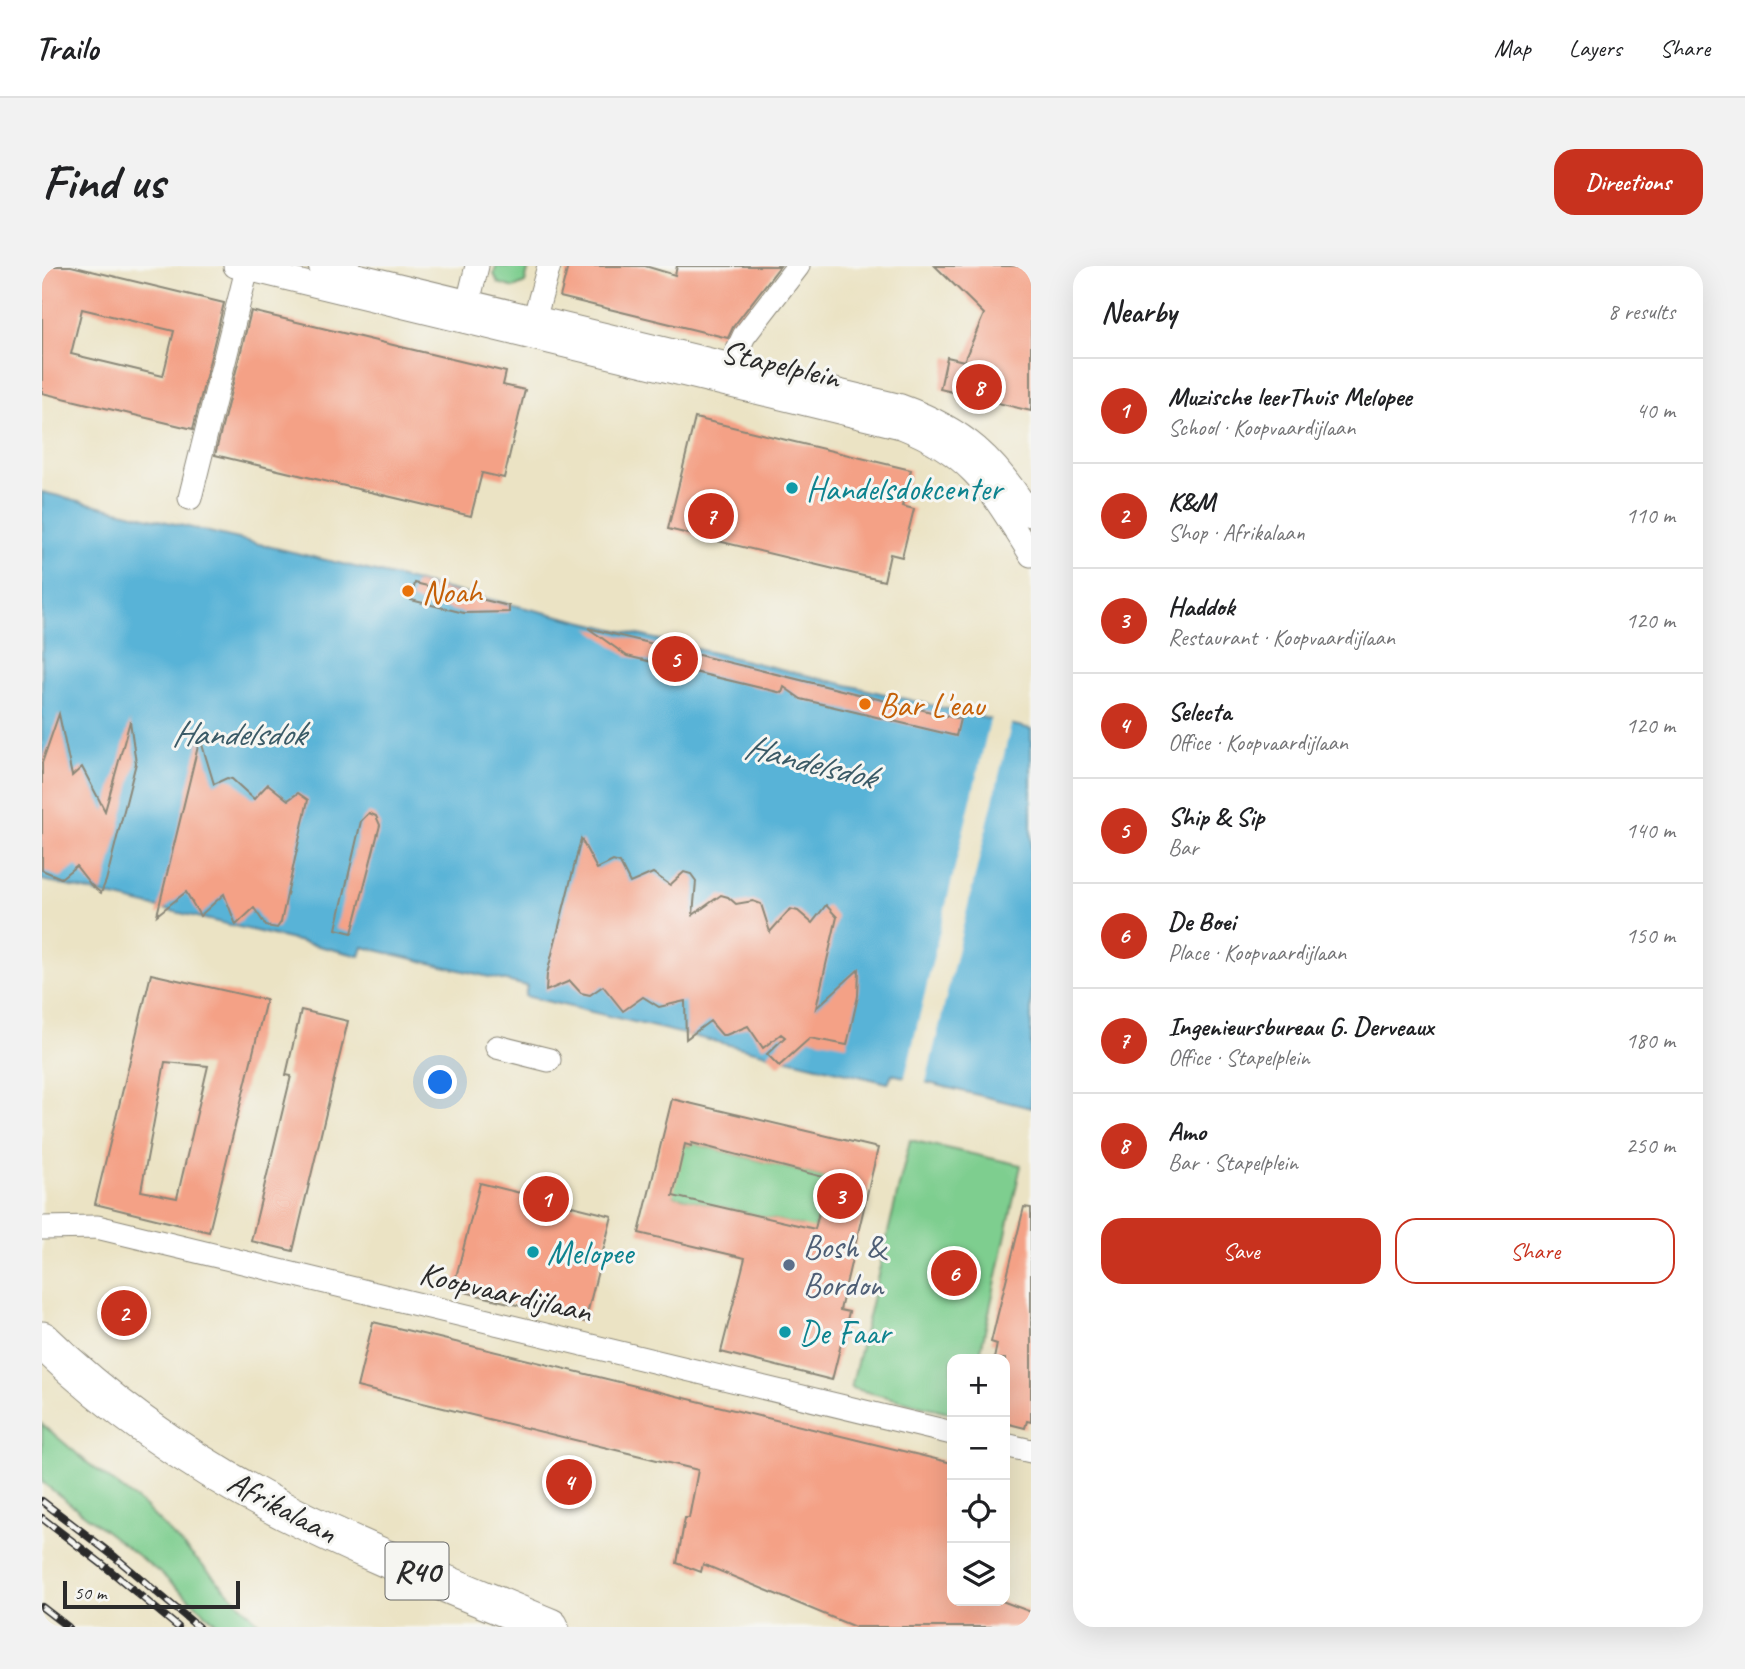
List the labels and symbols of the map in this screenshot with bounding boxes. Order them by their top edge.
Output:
street label: Stapelplein [717,330,846,398]
pin: 8 [956,361,1002,413]
place label: Handelsdokcenter [806,468,1005,510]
marker: Handelsdokcenter [784,480,800,496]
pin: 7 [688,490,734,542]
place label: Noah [422,571,484,613]
marker: Noah [400,583,416,599]
pin: 5 [652,633,698,685]
place label: Bar L'eau [879,684,986,726]
marker: Bar L'eau [857,696,873,712]
water label: Handelsdok [172,711,311,756]
water label: Handelsdok [740,724,886,801]
your location [423,1065,457,1099]
pin: 3 [817,1170,863,1222]
pin: 1 [523,1173,569,1225]
place label: Bosh & Bordon [803,1226,888,1306]
place label: Melopee [547,1232,635,1274]
marker: Melopee [525,1244,541,1260]
pin: 6 [931,1247,977,1299]
street label: Koopvaardijlaan [416,1252,597,1332]
marker: Bosh & Bordon [781,1257,797,1273]
pin: 2 [101,1287,147,1339]
place label: De Faar [799,1312,893,1354]
marker: De Faar [777,1324,793,1340]
pin: 4 [546,1456,592,1508]
street label: Afrikalaan [221,1461,345,1553]
road number: R40 [386,1542,448,1600]
scale bar [63,1578,240,1610]

